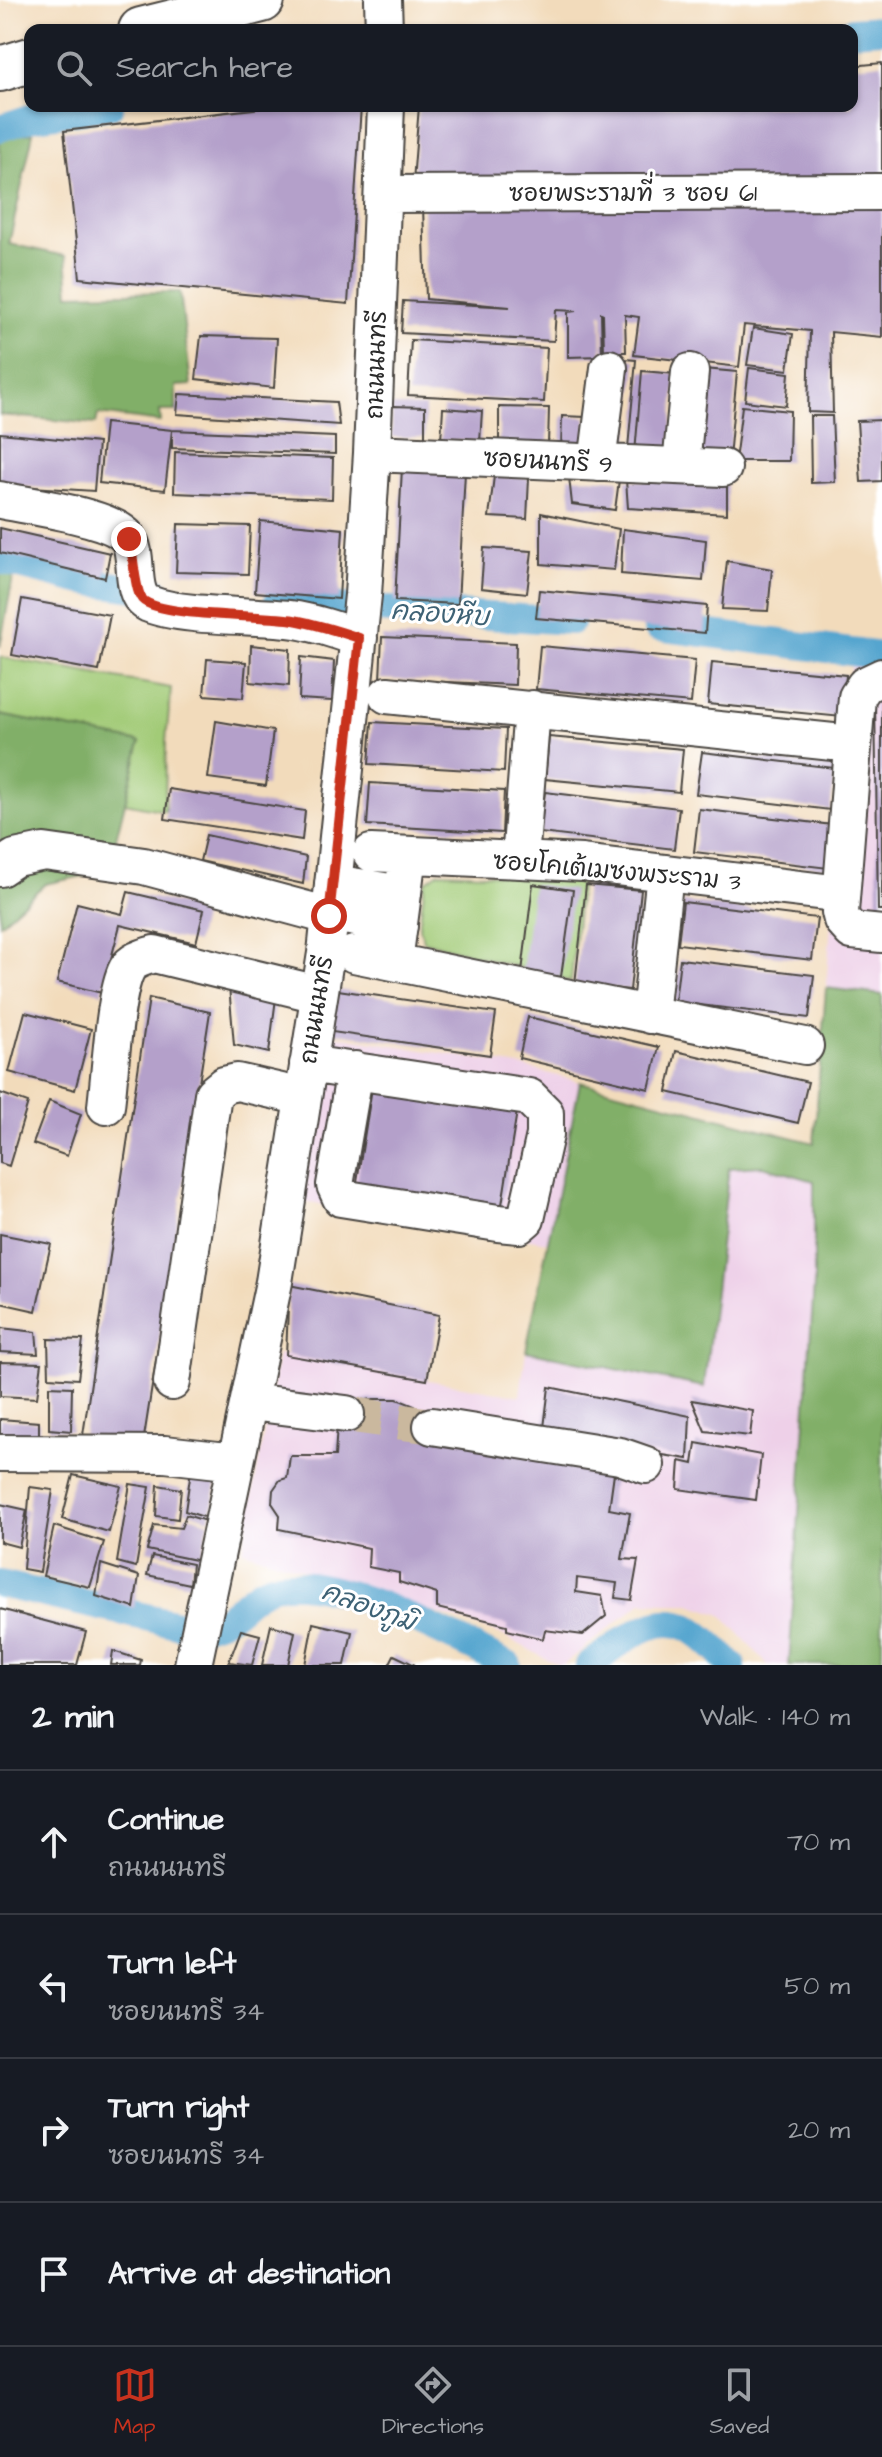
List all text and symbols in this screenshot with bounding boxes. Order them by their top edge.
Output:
search box [24,24,858,112]
icon: search [52,46,96,90]
text: Search here [116,47,293,89]
street label: ซอยพระรามที่ 3 ซอย 61 [509,171,757,211]
street label: ถนนนนทรี [358,310,396,420]
street label: ซอยนนทรี 9 [483,442,613,482]
route end [111,521,147,557]
water label: คลองหีบ [390,593,493,636]
street label: ซอยโคเต้เมซงพระราม 3 [491,844,742,900]
route start [311,898,347,934]
street label: ถนนนนทรี [292,954,342,1066]
water label: คลองภูมิ [316,1573,424,1643]
text: 2 min [32,1693,114,1741]
text: Walk · 140 m [700,1699,850,1735]
text: Continue [108,1799,224,1841]
icon: ahead [32,1820,76,1864]
text: 70 m [787,1824,850,1860]
text: ถนนนนทรี [108,1850,226,1886]
text: Turn left [108,1943,236,1985]
icon: left [32,1964,76,2008]
text: 50 m [785,1968,850,2004]
text: ซอยนนทรี 34 [108,1994,264,2030]
text: Turn right [108,2087,249,2129]
icon: right [32,2108,76,2152]
text: 20 m [788,2112,850,2148]
text: ซอยนนทรี 34 [108,2138,264,2174]
icon: arrive [32,2252,76,2296]
text: Arrive at destination [108,2253,390,2295]
tab: Map [113,2363,157,2442]
tab: Directions [382,2363,484,2442]
tab: Saved [709,2363,769,2442]

